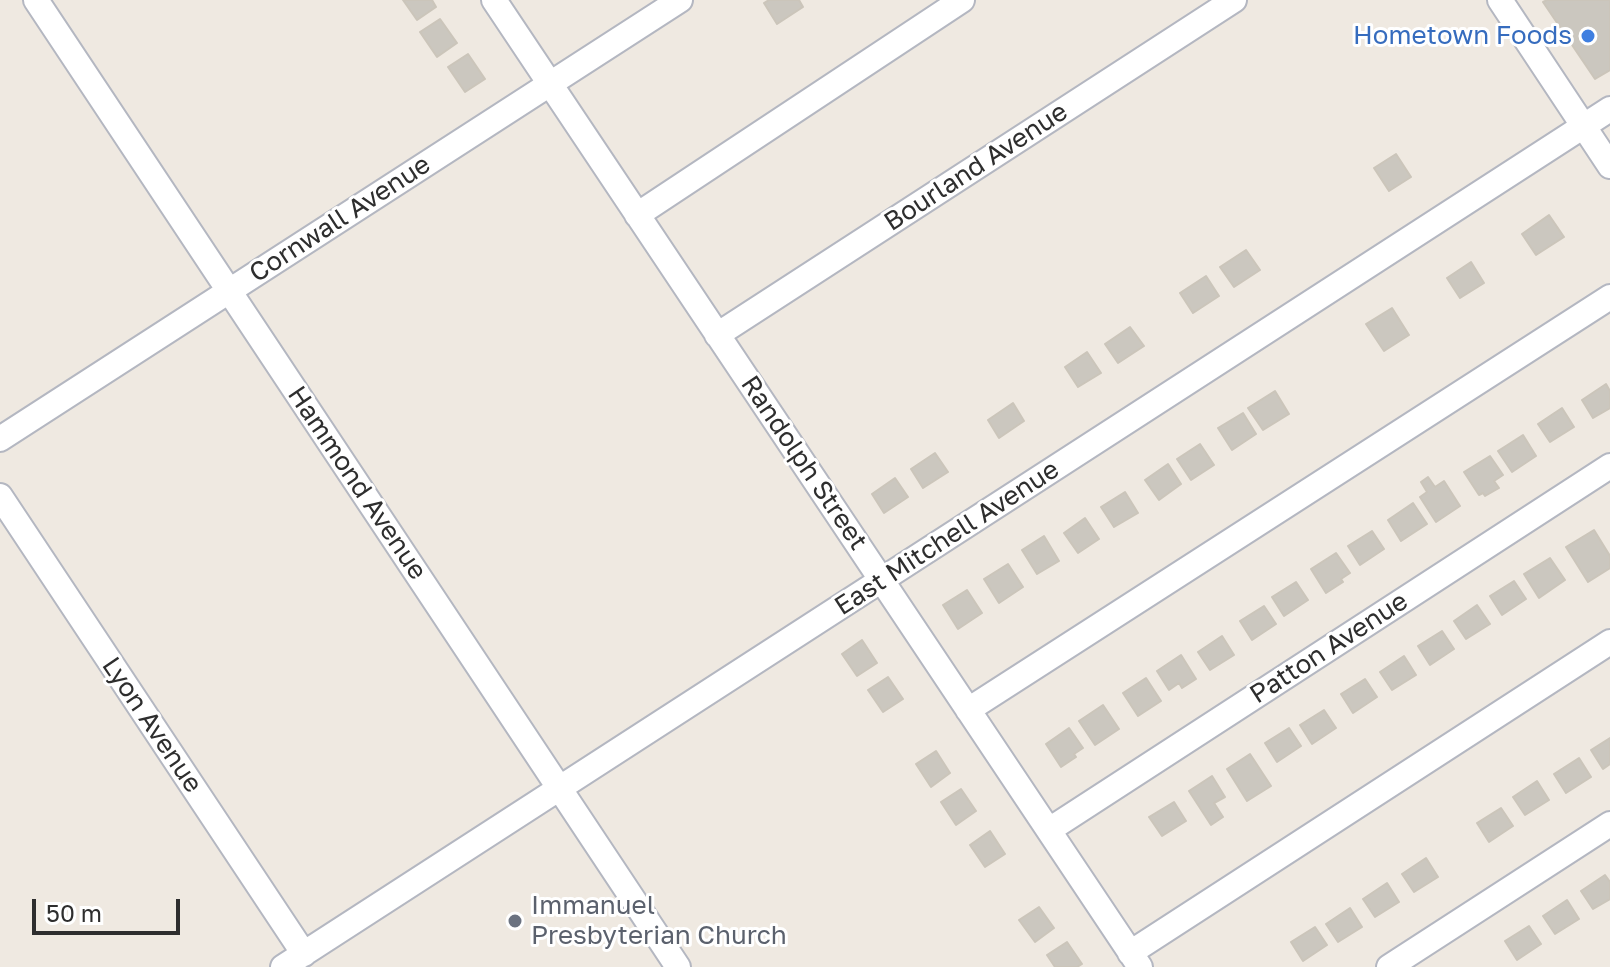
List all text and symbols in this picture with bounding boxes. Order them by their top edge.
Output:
place label: Hometown Foods [1353,20,1572,52]
marker: Hometown Foods [1579,27,1597,45]
street label: Bourland Avenue [879,96,1073,238]
street label: Cornwall Avenue [244,149,436,289]
street label: Randolph Street [734,370,874,556]
street label: Hammond Avenue [281,380,433,586]
street label: East Mitchell Avenue [829,454,1065,622]
street label: Patton Avenue [1244,585,1414,711]
street label: Lyon Avenue [95,651,209,799]
scale bar [36,883,184,933]
place label: Immanuel Presbyterian Church [531,890,787,952]
text: 50 m [46,898,102,927]
marker: Immanuel Presbyterian Church [506,912,524,930]

